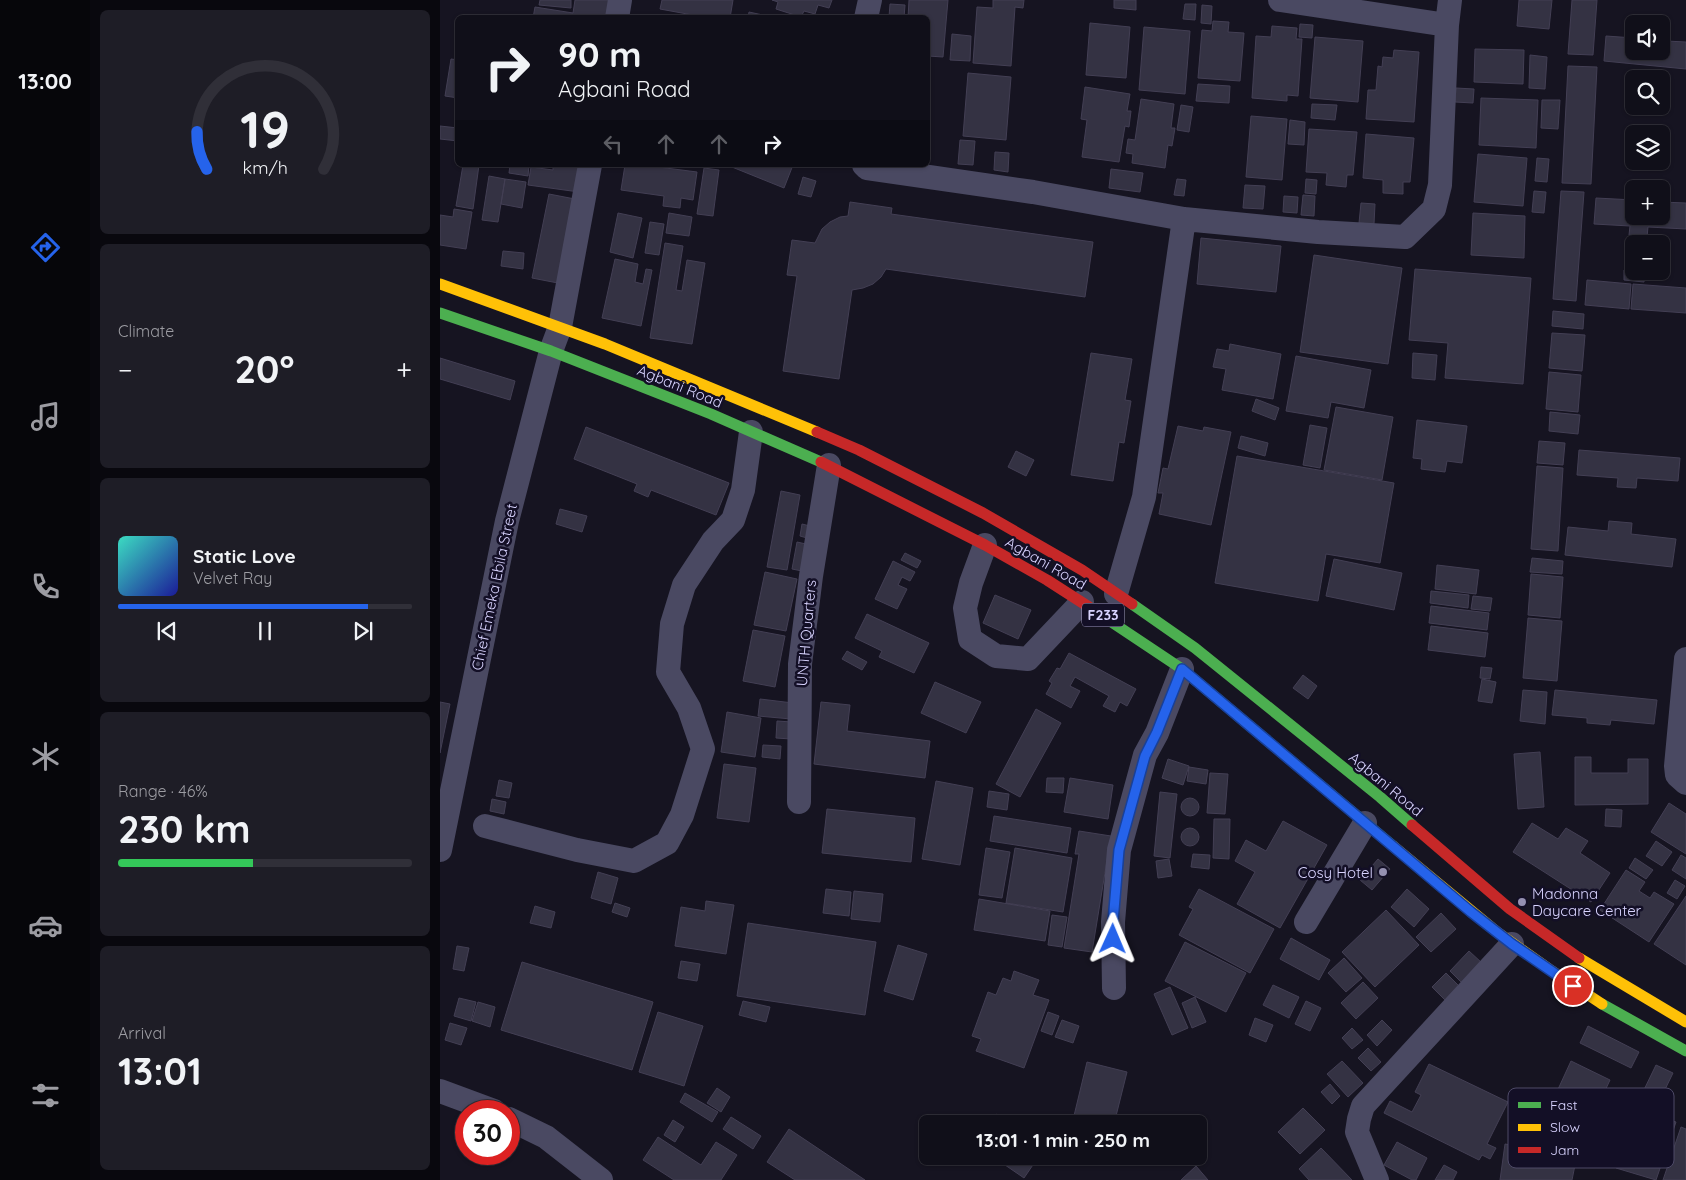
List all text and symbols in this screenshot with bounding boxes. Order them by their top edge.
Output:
map controls [1625,15,1670,280]
button: sound [1625,15,1670,60]
text: 90 m [558,32,641,76]
icon: right [475,35,540,100]
text: 13:00 [18,67,72,95]
button: search [1625,70,1670,115]
text: Agbani Road [558,75,691,103]
text: 19 [240,96,290,161]
button: layers [1625,125,1670,170]
icon: left [599,130,627,158]
icon: ahead [652,130,680,158]
icon: ahead [705,130,733,158]
icon: right [758,130,786,158]
text: km/h [242,156,288,178]
button: + [1625,180,1670,225]
icon: directions [28,230,63,265]
button: − [1625,235,1670,280]
text: Climate [118,321,174,341]
text: 20° [234,345,294,393]
text: − [118,352,133,387]
text: + [396,352,412,387]
street label: Agbani Road [635,360,725,412]
icon: music [28,399,63,434]
street label: Chief Emeka Ebila Street [467,502,521,672]
street label: Agbani Road [1002,532,1090,594]
text: Static Love [193,544,296,568]
text: Velvet Ray [193,568,272,588]
icon: phone [28,569,63,604]
street label: UNTH Quarters [792,579,820,687]
road number: F233 [1082,604,1124,626]
icon: previous [153,617,181,645]
icon: pause [251,617,279,645]
icon: next [349,617,377,645]
icon: climate [28,739,63,774]
street label: Agbani Road [1345,748,1427,820]
text: Range · 46% [118,781,208,801]
text: 230 km [118,805,251,853]
place label: Cosy Hotel [1298,863,1373,882]
marker: Cosy Hotel [1377,866,1389,878]
place label: Madonna Daycare Center [1532,884,1642,920]
marker: Madonna Daycare Center [1516,896,1528,908]
icon: car [28,908,63,943]
position arrow [1086,912,1138,964]
pin [1552,965,1594,1007]
icon: arrive [1559,972,1587,1000]
text: Arrival [118,1023,166,1043]
text: 13:01 [118,1047,202,1095]
icon: filters [28,1078,63,1113]
legend [1508,1088,1674,1168]
text: Fast [1550,1096,1578,1114]
speed limit sign: 30 [455,1100,520,1165]
text: Slow [1550,1118,1580,1136]
text: 13:01 · 1 min · 250 m [976,1128,1150,1152]
text: Jam [1550,1141,1579,1159]

